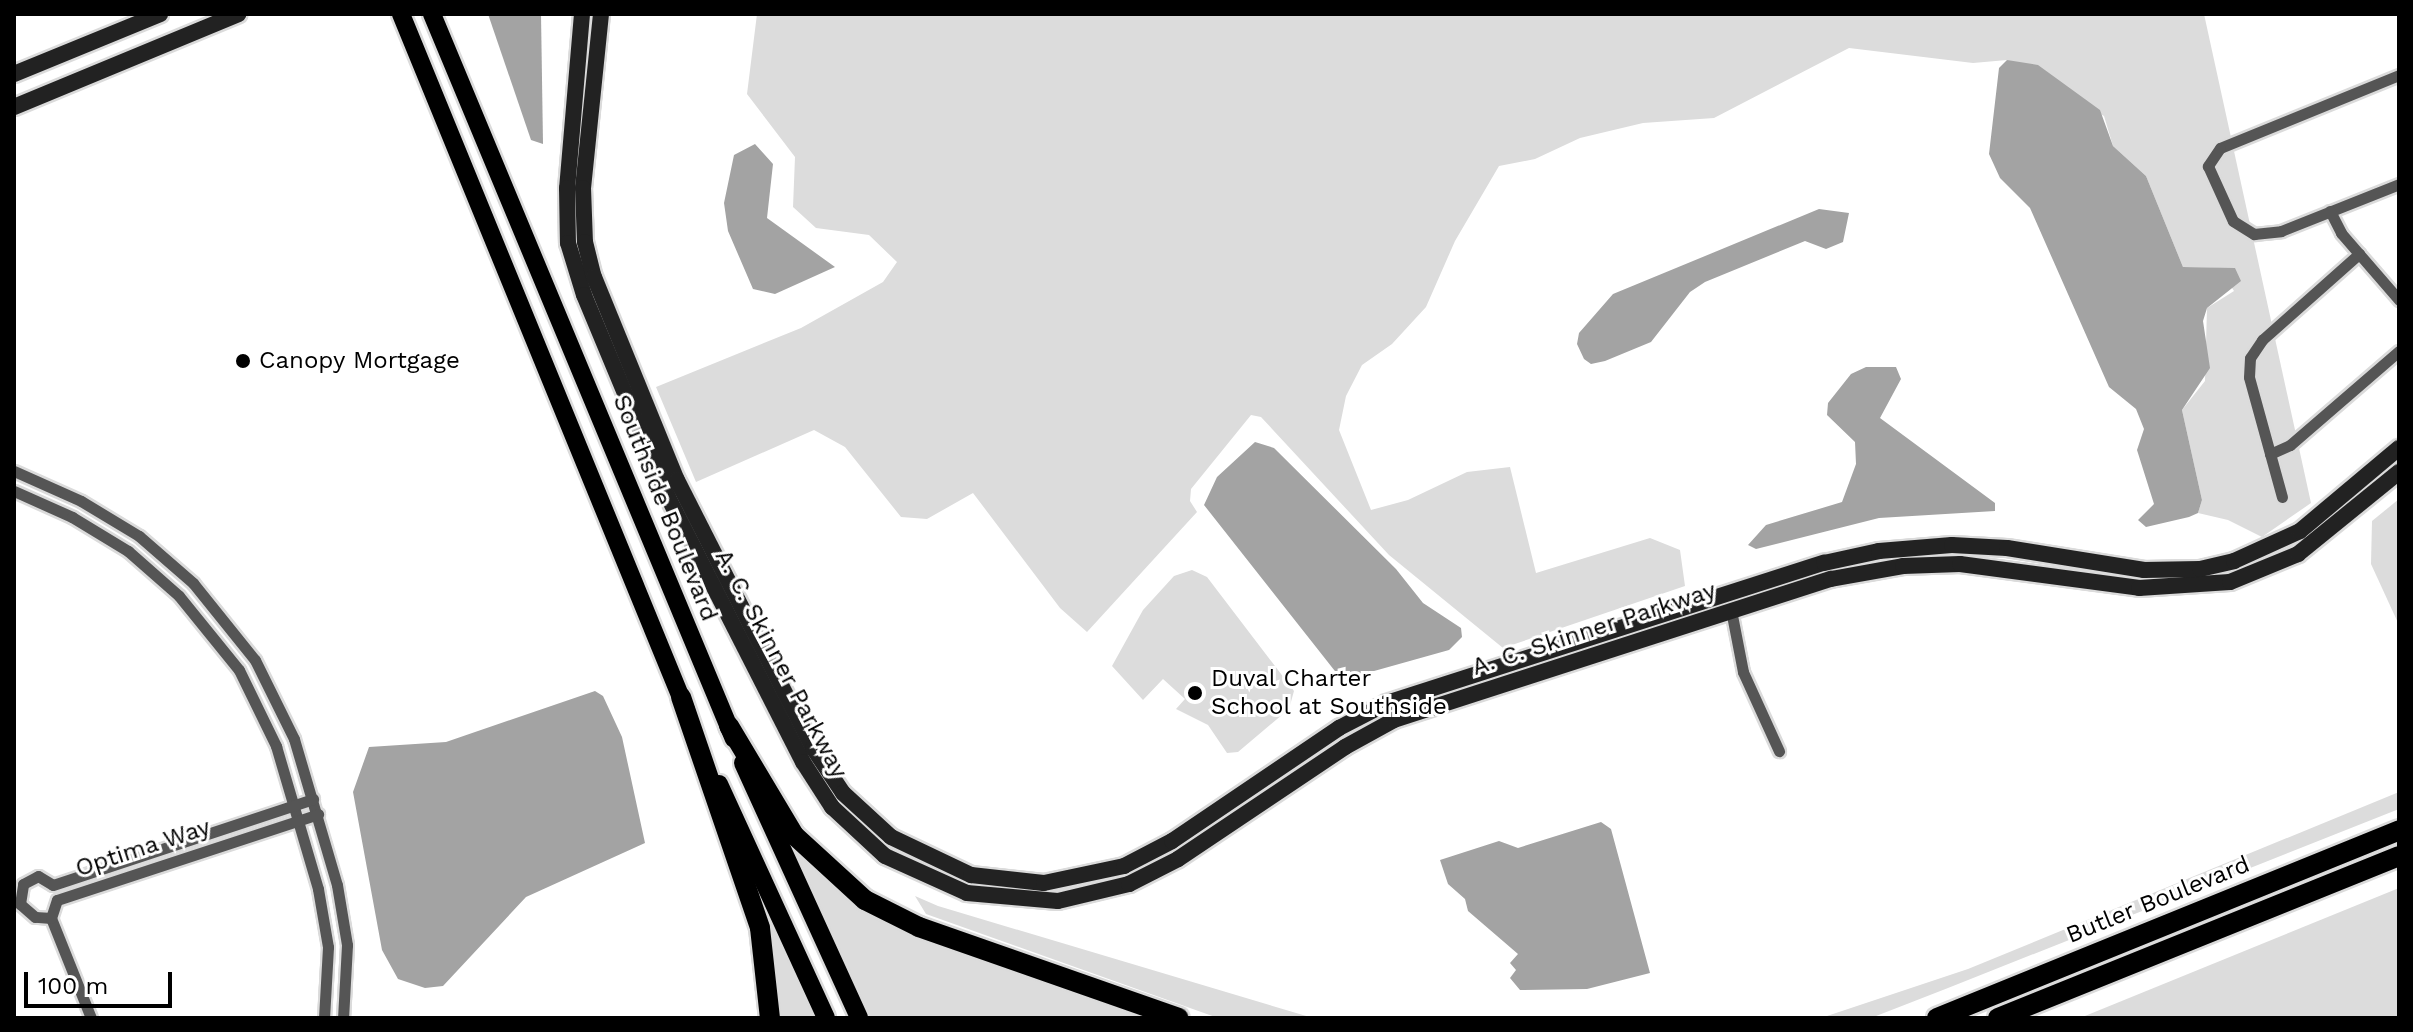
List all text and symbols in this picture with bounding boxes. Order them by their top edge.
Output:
place label: Canopy Mortgage [259,347,460,375]
marker: Canopy Mortgage [234,352,252,370]
street label: Southside Boulevard [606,391,724,625]
street label: A. C. Skinner Parkway [708,545,854,783]
street label: A. C. Skinner Parkway [1468,576,1720,682]
place label: Duval Charter School at Southside [1211,665,1448,721]
marker: Duval Charter School at Southside [1186,684,1204,702]
street label: Optima Way [71,813,215,883]
street label: Butler Boulevard [2062,850,2254,950]
scale bar [28,956,176,1006]
text: 100 m [38,972,108,1000]

